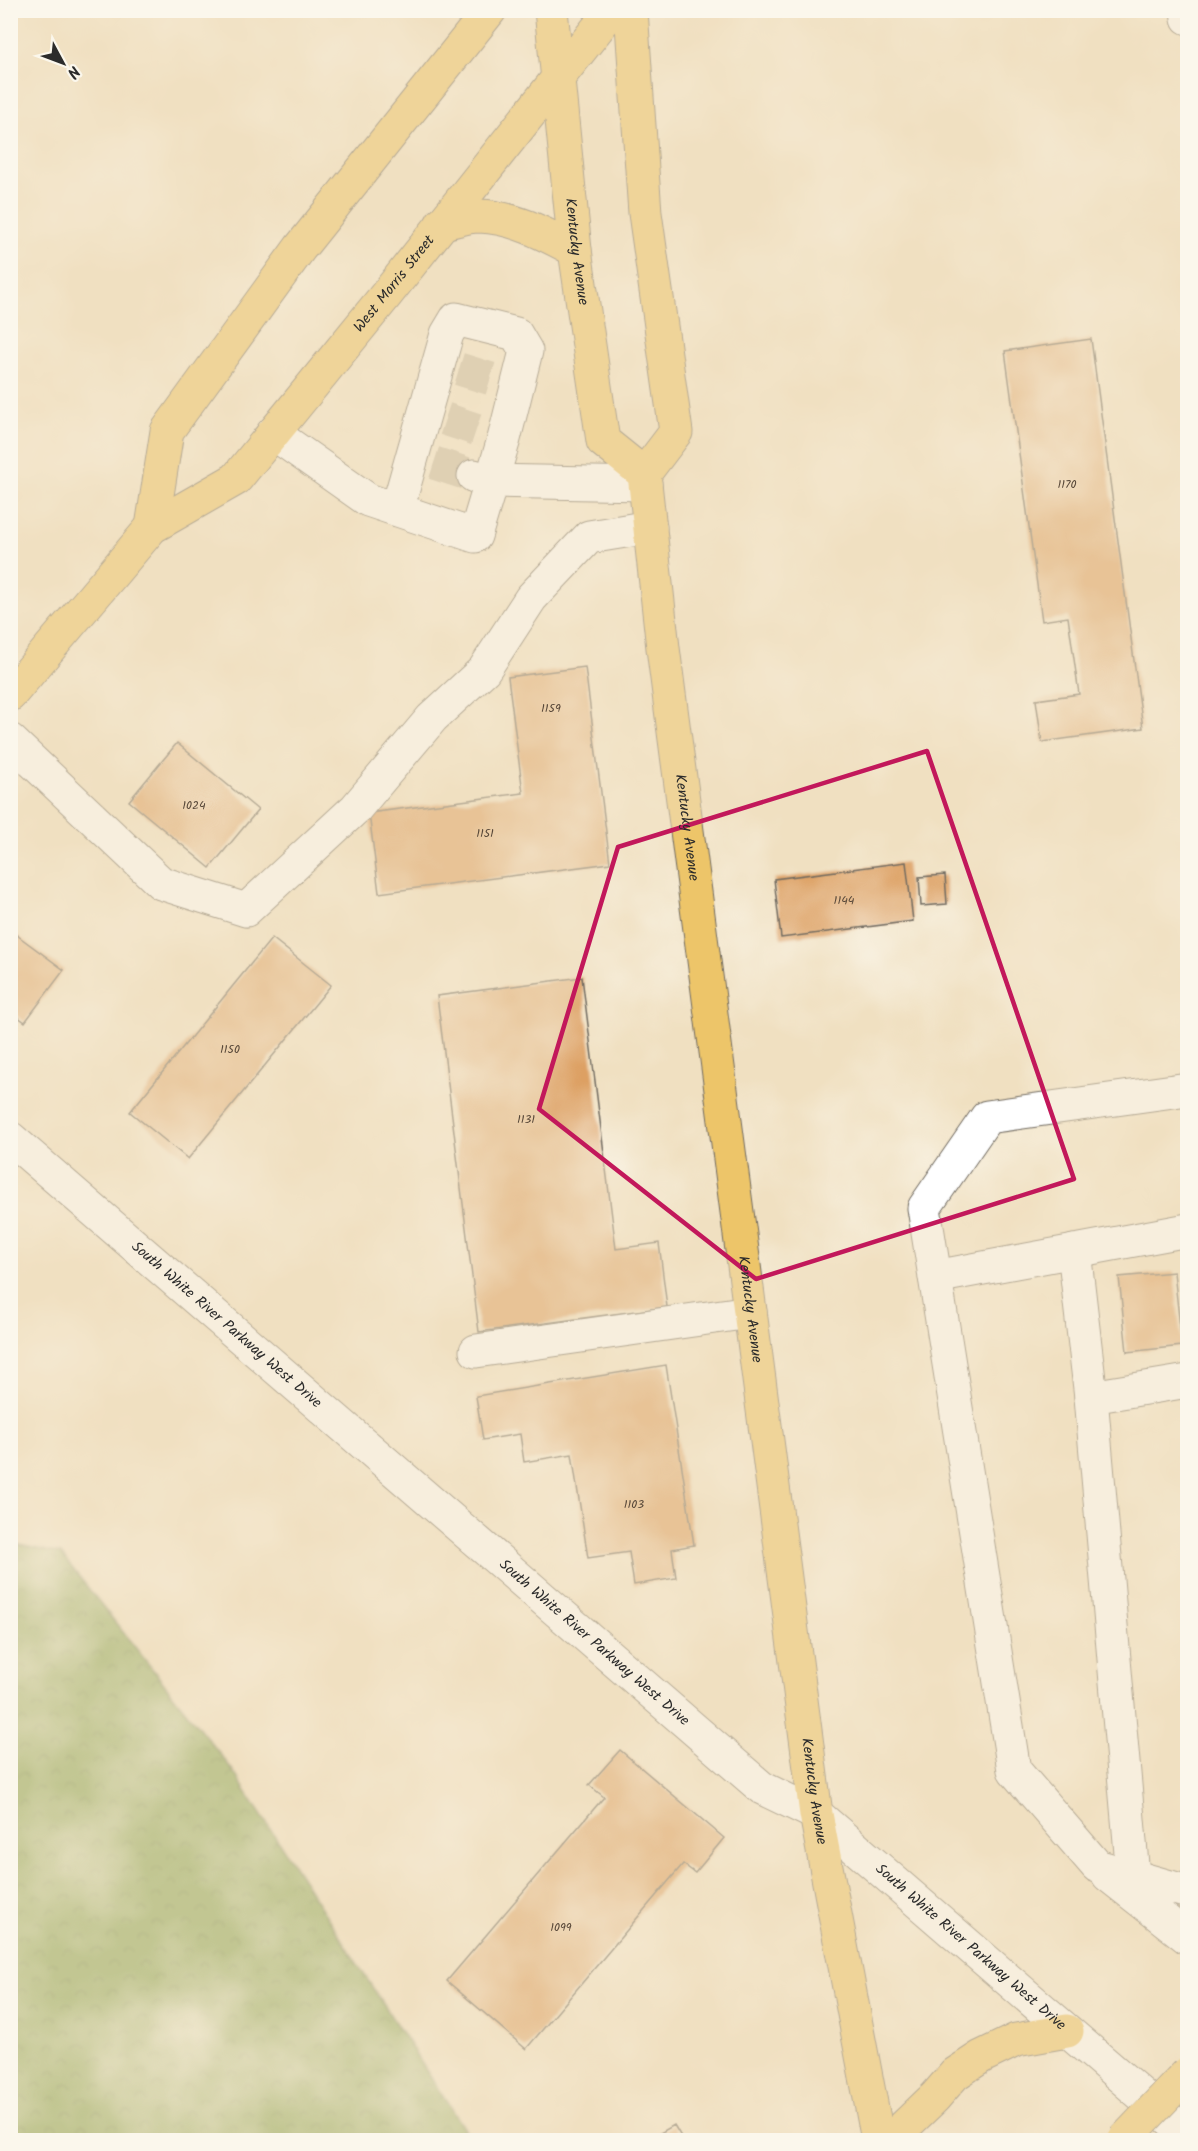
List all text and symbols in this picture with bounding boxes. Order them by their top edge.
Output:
north arrow [33,33,93,93]
text: N [60,60,86,84]
street label: Kentucky Avenue [558,197,595,307]
street label: West Morris Street [348,230,441,338]
house number: 1170 [1057,475,1077,494]
house number: 1159 [541,699,561,718]
street label: Kentucky Avenue [668,773,705,883]
house number: 1024 [182,796,206,815]
house number: 1151 [476,824,494,843]
house number: 1144 [834,891,855,910]
house number: 1150 [220,1040,240,1059]
house number: 1131 [517,1110,535,1129]
street label: South White River Parkway West Drive [126,1236,327,1415]
street label: Kentucky Avenue [731,1254,769,1365]
house number: 1103 [624,1495,644,1514]
street label: South White River Parkway West Drive [493,1553,695,1732]
street label: Kentucky Avenue [794,1736,834,1847]
street label: South White River Parkway West Drive [870,1858,1072,2037]
house number: 1099 [550,1918,572,1937]

